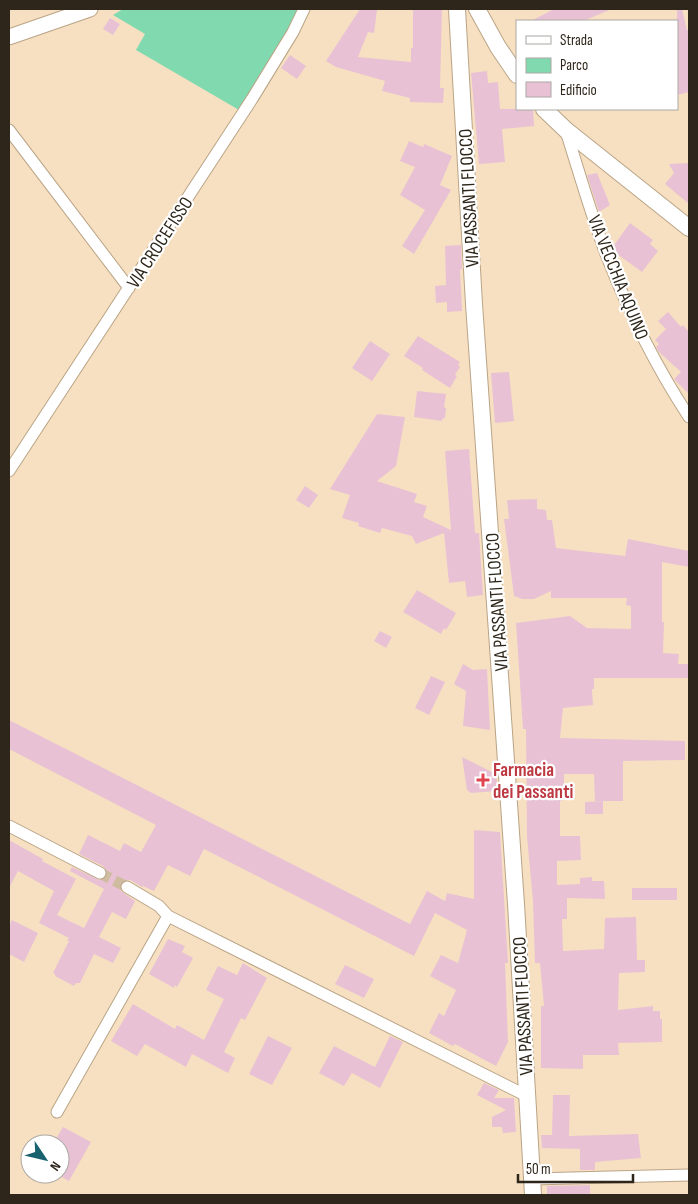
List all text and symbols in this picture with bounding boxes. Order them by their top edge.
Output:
legend [516,20,678,110]
text: Strada [560,31,593,50]
text: Parco [560,56,588,75]
text: Edificio [560,81,597,100]
street label: VIA PASSANTI FLOCCO [454,128,485,268]
street label: VIA CROCEFISSO [122,193,198,293]
street label: VIA VECCHIA AQUINO [582,212,653,343]
street label: VIA PASSANTI FLOCCO [481,532,514,672]
place label: Farmacia dei Passanti [493,759,573,804]
marker: Farmacia dei Passanti [477,774,489,786]
street label: VIA PASSANTI FLOCCO [508,936,539,1076]
north arrow [20,1134,70,1184]
scale bar [518,1152,633,1184]
text: N [46,1158,64,1174]
text: 50 m [526,1160,551,1179]

